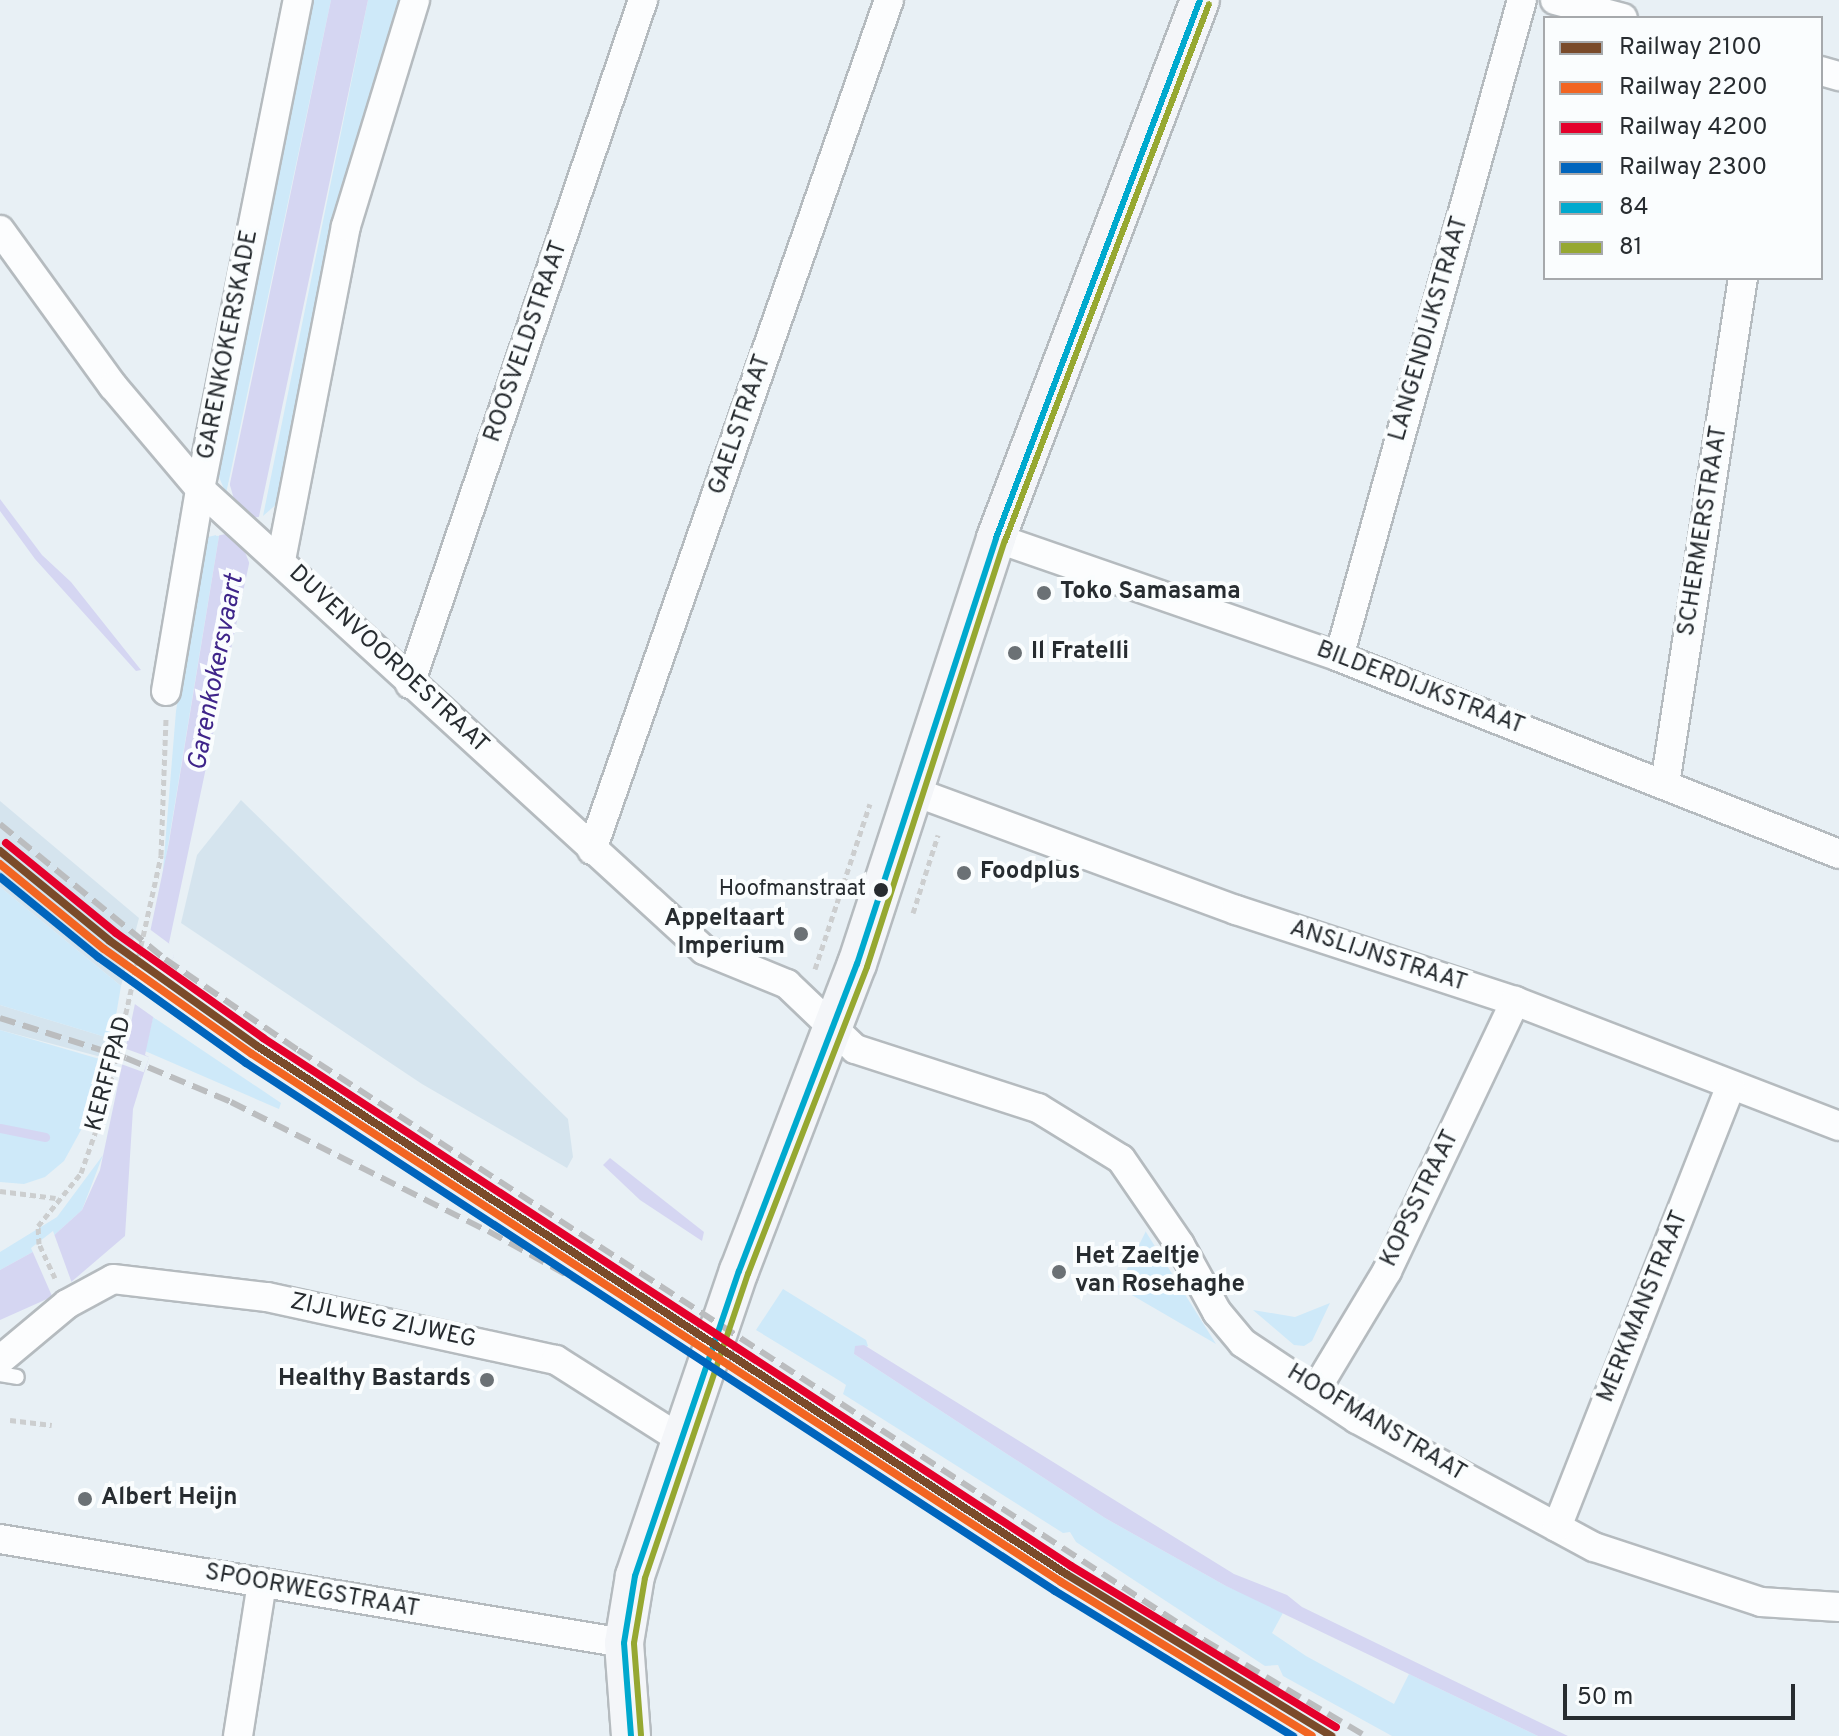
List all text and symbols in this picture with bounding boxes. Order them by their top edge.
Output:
legend [1543,16,1823,280]
text: Railway 2100 [1619,33,1762,63]
text: Railway 2200 [1619,73,1768,103]
text: Railway 4200 [1619,113,1768,143]
text: Railway 2300 [1619,153,1767,183]
text: 84 [1619,193,1649,223]
street label: LANGENDIJKSTRAAT [1384,213,1476,445]
street label: GARENKOKERSKADE [193,228,265,462]
text: 81 [1619,233,1643,263]
street label: ROOSVELDSTRAAT [479,238,575,446]
street label: GAELSTRAAT [704,351,778,499]
street label: SCHERMERSTRAAT [1673,424,1735,638]
street label: DUVENVOORDESTRAAT [282,560,494,760]
water label: Garenkokersvaart [183,572,251,774]
place label: Toko Samasama [1060,579,1241,607]
marker: Toko Samasama [1035,584,1053,602]
street label: BILDERDIJKSTRAAT [1312,636,1528,742]
place label: Il Fratelli [1031,639,1129,667]
marker: Il Fratelli [1006,644,1024,662]
place label: Foodplus [980,859,1080,887]
marker: Foodplus [955,864,973,882]
place label: Hoofmanstraat [719,877,866,903]
marker: Hoofmanstraat [873,882,889,898]
place label: Appeltaart Imperium [664,906,785,962]
street label: ANSLIJNSTRAAT [1286,915,1470,999]
marker: Appeltaart Imperium [792,925,810,943]
street label: KERFFPAD [81,1013,139,1135]
street label: KOPSSTRAAT [1376,1126,1466,1272]
street label: MERKMANSTRAAT [1592,1207,1696,1407]
place label: Het Zaeltje van Rosehaghe [1075,1244,1245,1300]
marker: Het Zaeltje van Rosehaghe [1050,1263,1068,1281]
street label: ZIJLWEG ZIJWEG [287,1288,479,1356]
street label: HOOFMANSTRAAT [1281,1359,1471,1489]
place label: Healthy Bastards [278,1366,471,1394]
marker: Healthy Bastards [478,1371,496,1389]
place label: Albert Heijn [101,1485,237,1513]
marker: Albert Heijn [76,1490,94,1508]
street label: SPOORWEGSTRAAT [203,1559,421,1625]
scale bar [1567,1668,1799,1718]
text: 50 m [1577,1683,1633,1713]

